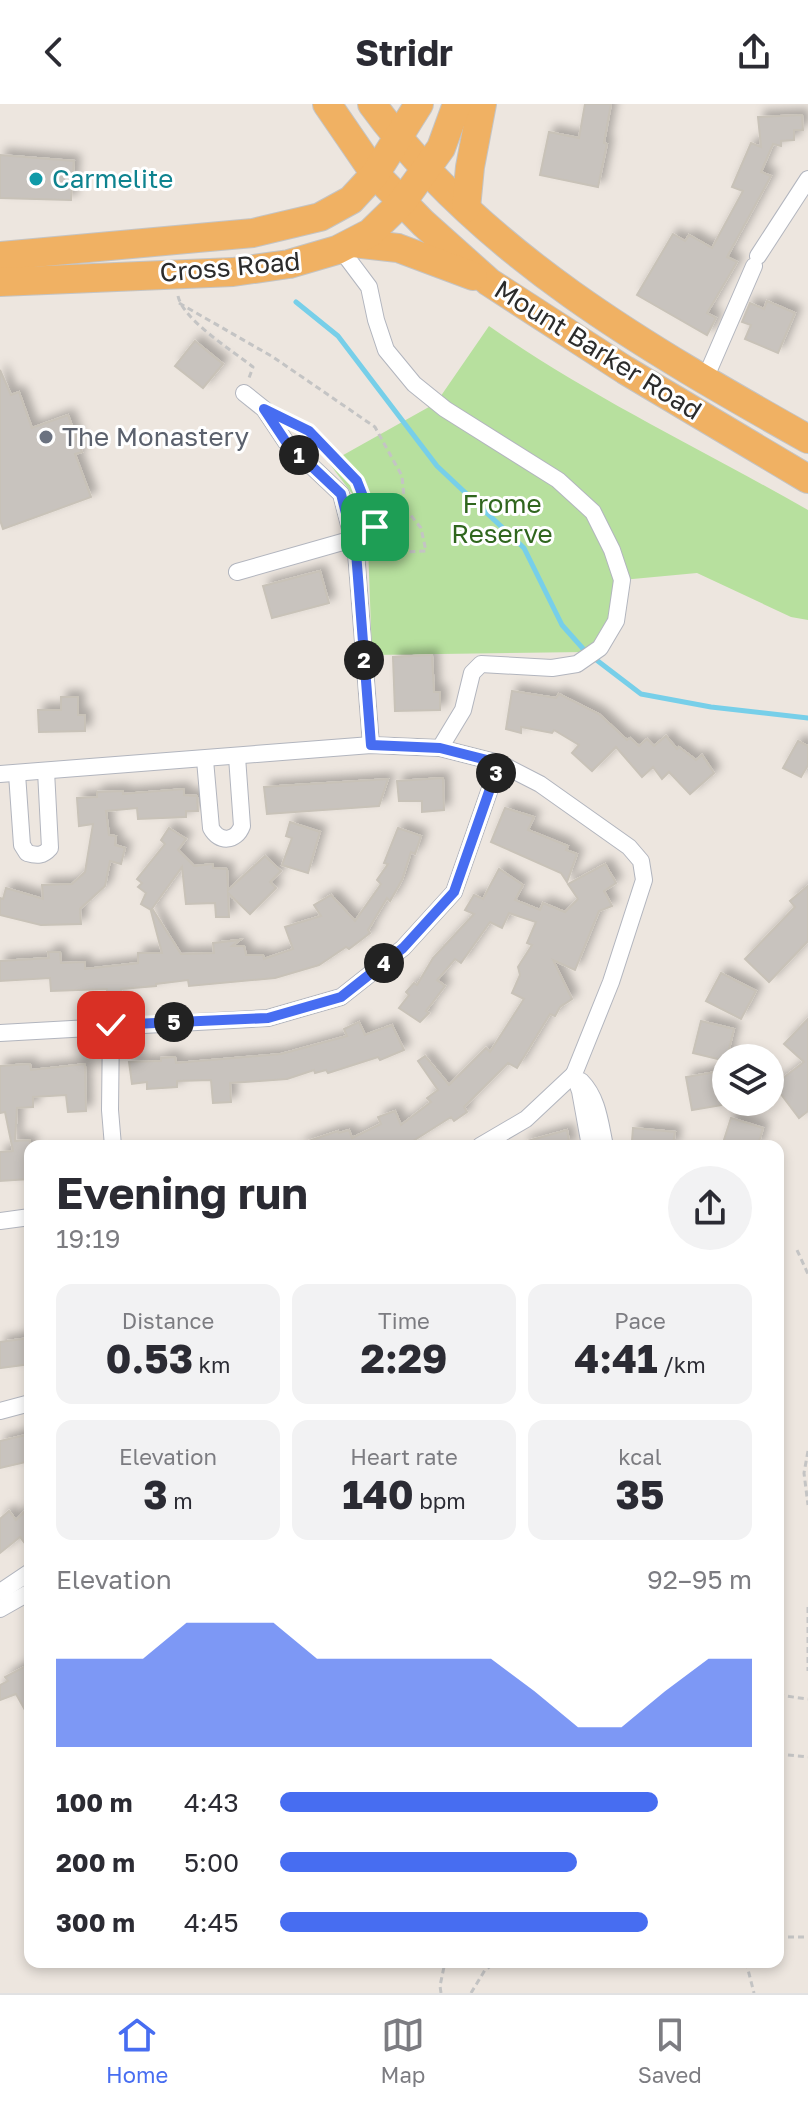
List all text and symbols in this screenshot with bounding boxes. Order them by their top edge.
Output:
icon: back [32,30,76,74]
icon: share [732,30,776,74]
text: Stridr [355,31,453,74]
place label: Carmelite [52,163,173,194]
marker: Carmelite [27,170,45,188]
street label: Cross Road [158,245,302,288]
street label: Mount Barker Road [489,273,707,426]
place label: The Monastery [62,421,250,452]
marker: The Monastery [37,428,55,446]
pin: 1 [279,435,319,475]
text: 1 [293,441,305,468]
park label: Frome Reserve [451,488,553,549]
pin [341,493,409,561]
icon: arrive [353,505,397,549]
pin: 2 [344,640,384,680]
text: 2 [357,646,371,673]
pin: 3 [476,753,516,793]
text: 3 [489,759,503,786]
pin: 4 [364,943,404,983]
text: 4 [377,949,391,976]
pin [77,991,145,1059]
pin: 5 [154,1002,194,1042]
icon: check [89,1003,133,1047]
text: 5 [167,1008,181,1035]
map controls [712,1044,784,1116]
button: layers [712,1044,784,1116]
text: Evening run [56,1166,308,1219]
button: share [668,1166,752,1250]
text: 19:19 [56,1223,120,1254]
text: Distance [122,1307,214,1334]
text: Time [378,1307,430,1334]
text: Pace [614,1307,666,1334]
text: 0.53 [105,1334,193,1382]
text: 2:29 [361,1334,448,1382]
text: 4:41 [574,1334,658,1382]
text: km [193,1351,231,1378]
text: /km [658,1351,706,1378]
text: Elevation [119,1443,217,1470]
text: Heart rate [350,1443,458,1470]
text: kcal [618,1443,662,1470]
text: 3 [143,1470,168,1518]
text: 140 [342,1470,414,1518]
text: 35 [616,1470,664,1518]
text: m [168,1487,193,1514]
text: bpm [414,1487,466,1514]
text: Elevation [56,1564,172,1595]
text: 92–95 m [647,1564,752,1595]
text: 100 m [56,1787,132,1818]
text: 4:43 [184,1787,239,1818]
text: 200 m [56,1847,135,1878]
text: 5:00 [184,1847,239,1878]
text: 300 m [56,1907,135,1938]
text: 4:45 [184,1907,239,1938]
tab: Home [106,2013,168,2088]
tab: Map [381,2013,425,2088]
tab: Saved [638,2013,702,2088]

